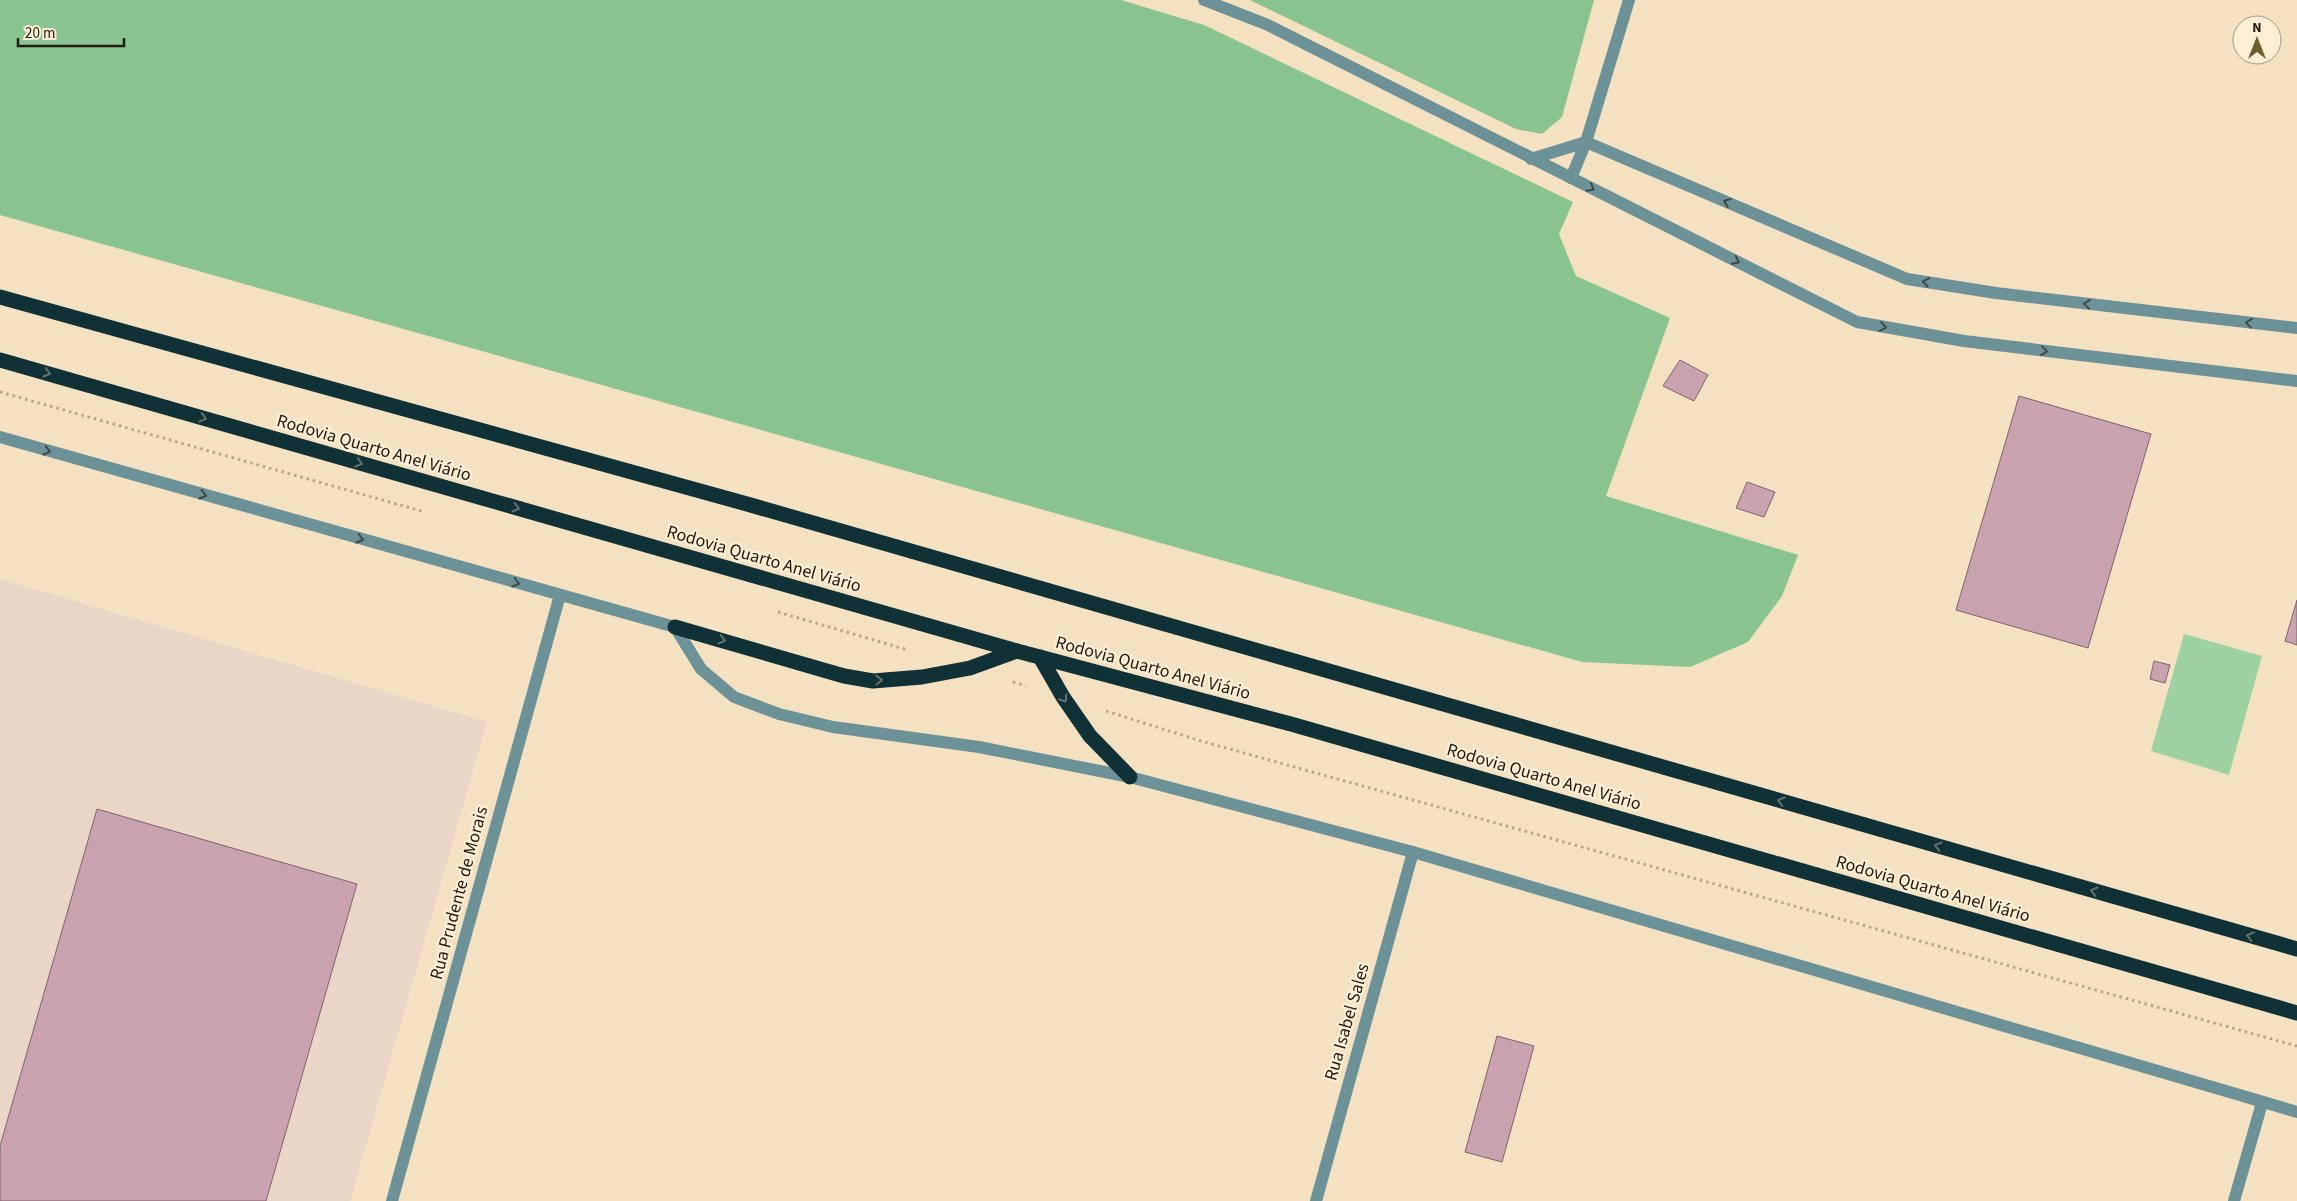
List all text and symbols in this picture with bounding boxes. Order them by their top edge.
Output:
scale bar [18,15,124,47]
north arrow [2232,15,2282,65]
text: N [2252,18,2262,38]
text: 20 m [25,23,55,44]
one-way arrow [1586,182,1595,192]
one-way arrow [1723,198,1732,209]
one-way arrow [1731,255,1740,265]
one-way arrow [1922,277,1930,288]
one-way arrow [2083,299,2091,310]
one-way arrow [2244,318,2252,329]
one-way arrow [1879,322,1888,332]
one-way arrow [2040,345,2048,356]
one-way arrow [42,368,50,378]
street label: Rodovia Quarto Anel Viário [274,408,474,488]
one-way arrow [198,413,207,423]
one-way arrow [42,445,51,455]
one-way arrow [355,457,363,467]
one-way arrow [199,489,207,499]
one-way arrow [511,502,519,512]
street label: Rodovia Quarto Anel Viário [664,519,864,599]
one-way arrow [355,533,363,543]
one-way arrow [512,577,520,587]
street label: Rodovia Quarto Anel Viário [1053,630,1253,706]
one-way arrow [718,635,726,645]
one-way arrow [875,675,883,686]
one-way arrow [1058,694,1068,703]
street label: Rodovia Quarto Anel Viário [1444,737,1644,817]
one-way arrow [1778,797,1786,807]
street label: Rua Prudente de Morais [424,804,494,982]
one-way arrow [1933,841,1942,852]
street label: Rodovia Quarto Anel Viário [1833,849,2033,929]
one-way arrow [2090,886,2098,896]
one-way arrow [2247,931,2255,941]
street label: Rua Isabel Sales [1318,960,1376,1084]

